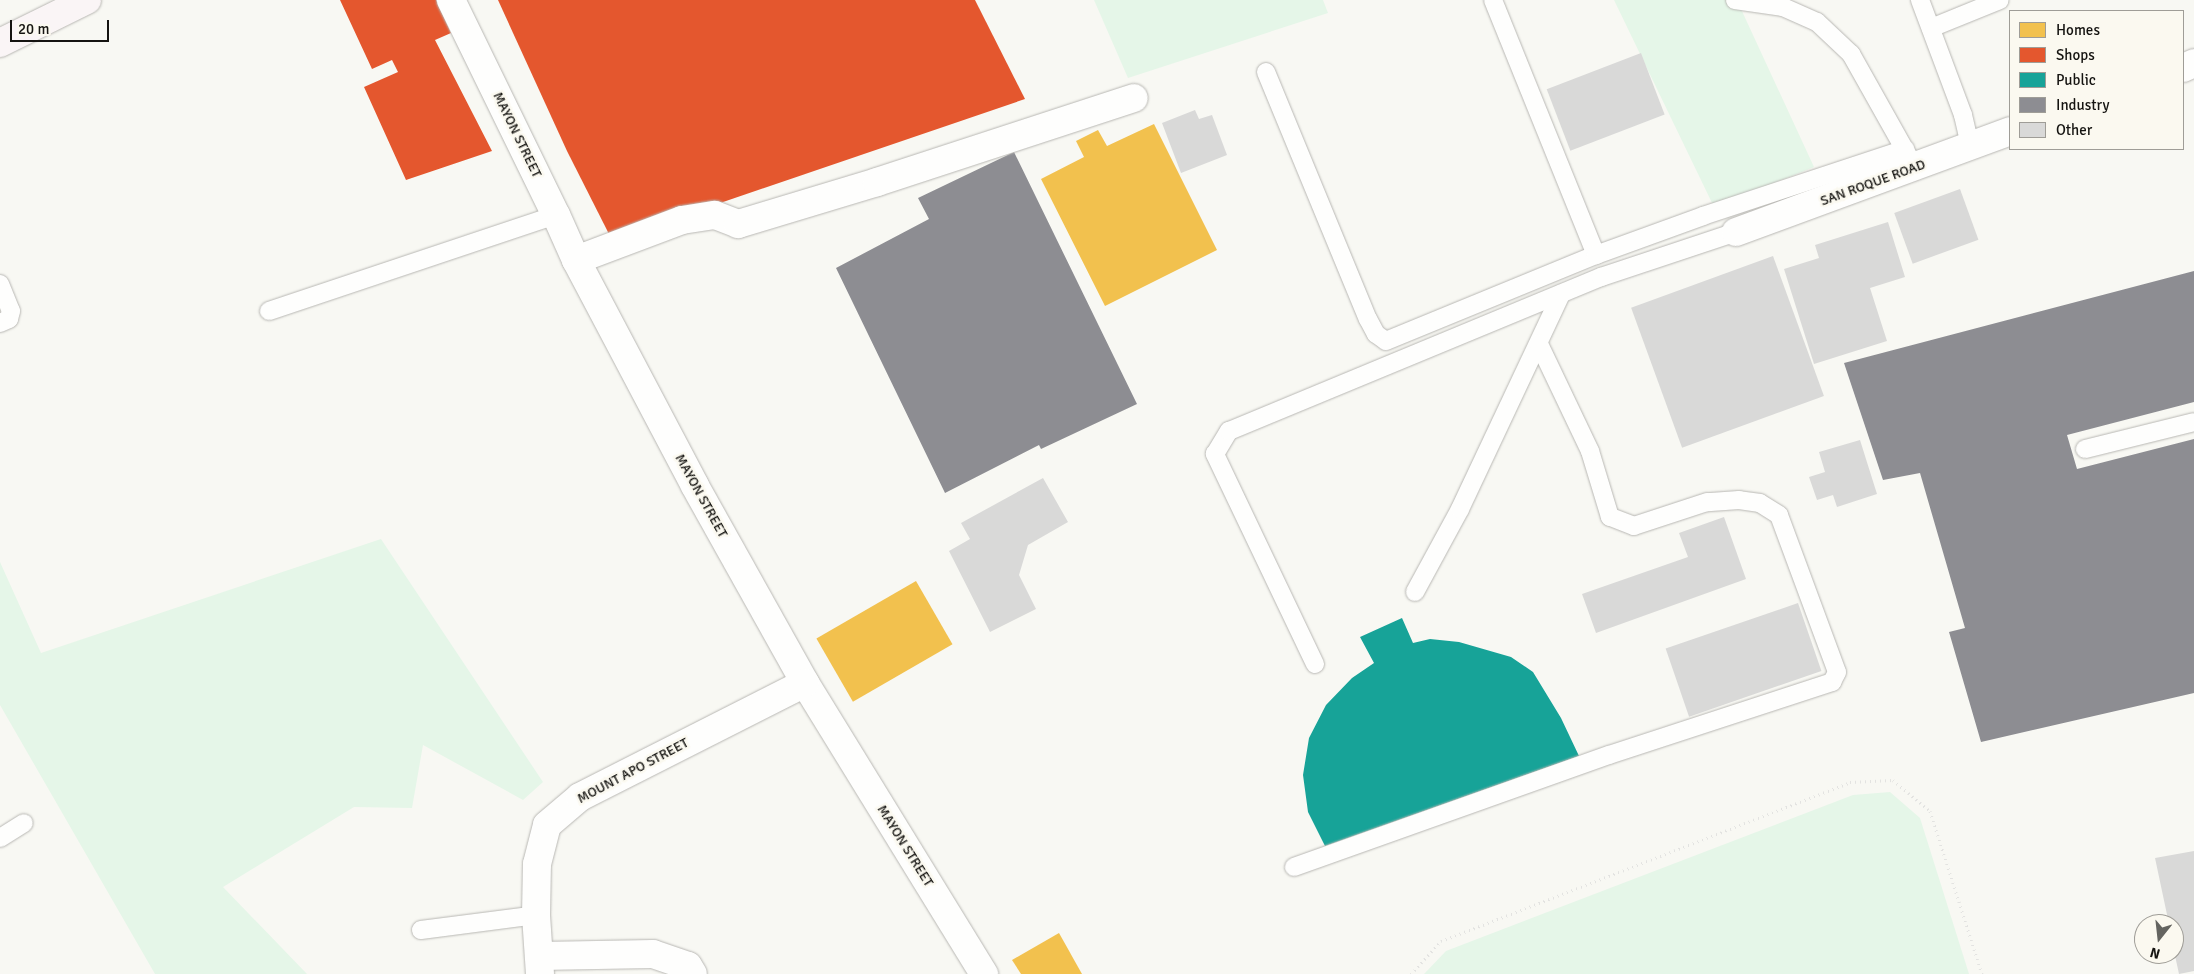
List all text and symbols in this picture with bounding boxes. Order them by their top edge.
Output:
scale bar [12,10,111,42]
legend [2009,10,2184,150]
text: 20 m [18,20,49,38]
text: Homes [2056,21,2100,39]
text: Shops [2056,46,2095,64]
text: Public [2056,71,2096,89]
street label: MAYON STREET [489,89,545,181]
text: Industry [2056,96,2109,114]
text: Other [2056,121,2092,139]
street label: SAN ROQUE ROAD [1818,156,1928,210]
street label: MAYON STREET [671,451,731,541]
street label: MOUNT APO STREET [574,735,692,807]
street label: MAYON STREET [873,802,937,890]
north arrow [2134,914,2184,964]
text: N [2148,943,2162,962]

